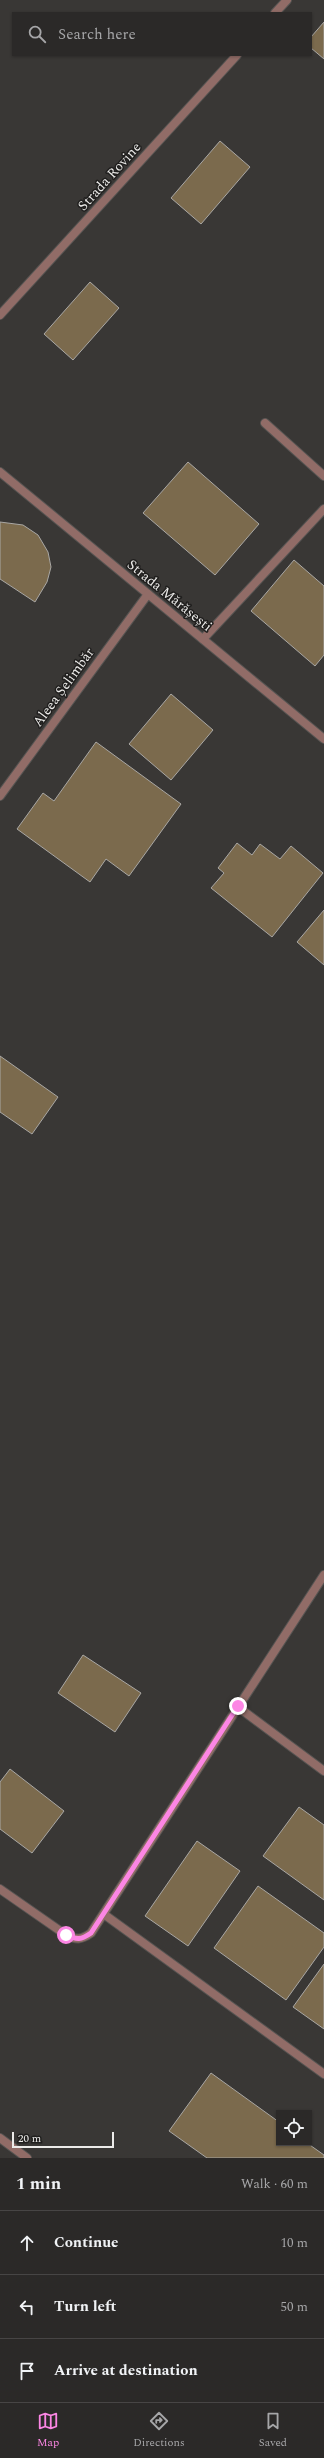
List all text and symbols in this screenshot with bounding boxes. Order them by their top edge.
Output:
search box [12,12,312,56]
icon: search [26,23,48,45]
text: Search here [58,23,136,46]
street label: Strada Rovine [73,137,146,215]
street label: Strada Mărășești [123,554,217,636]
street label: Aleea Șelimbăr [27,643,100,731]
route end [229,1697,247,1715]
route start [57,1926,75,1944]
map controls [276,2110,312,2146]
button: locate [276,2110,312,2146]
scale bar [12,2130,114,2149]
text: 20 m [18,2130,41,2147]
text: 1 min [16,2171,61,2197]
text: Walk · 60 m [241,2174,308,2194]
text: Continue [54,2231,119,2254]
icon: ahead [16,2232,38,2254]
text: 10 m [281,2233,308,2253]
text: Turn left [54,2295,116,2318]
icon: left [16,2296,38,2318]
text: 50 m [281,2297,308,2317]
text: Arrive at destination [54,2359,198,2382]
icon: arrive [16,2360,38,2382]
tab: Map [37,2410,59,2451]
tab: Directions [133,2410,185,2451]
tab: Saved [259,2410,287,2451]

